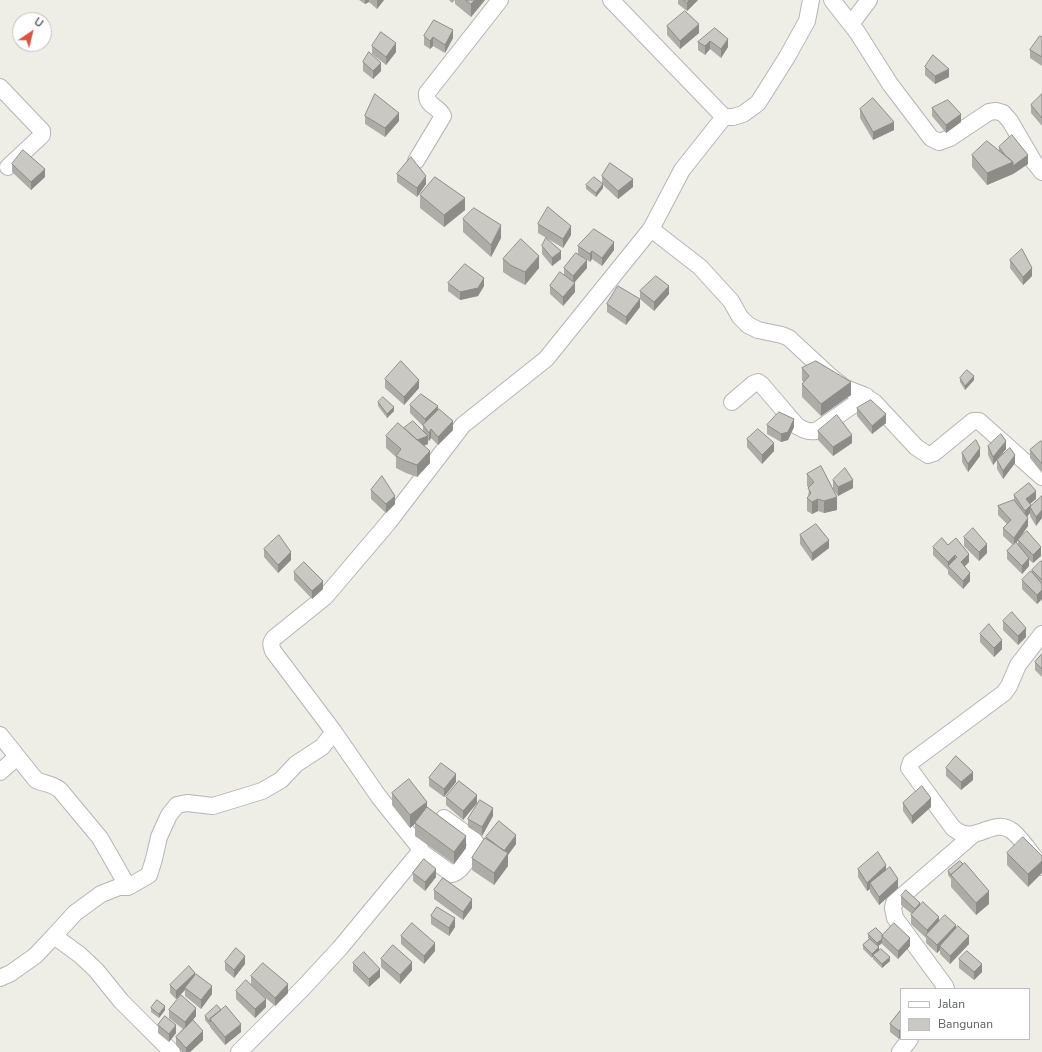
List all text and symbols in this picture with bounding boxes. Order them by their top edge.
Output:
north arrow [12,12,52,52]
text: U [31,14,46,31]
legend [900,988,1030,1040]
text: Jalan [938,996,965,1012]
text: Bangunan [938,1016,993,1032]

